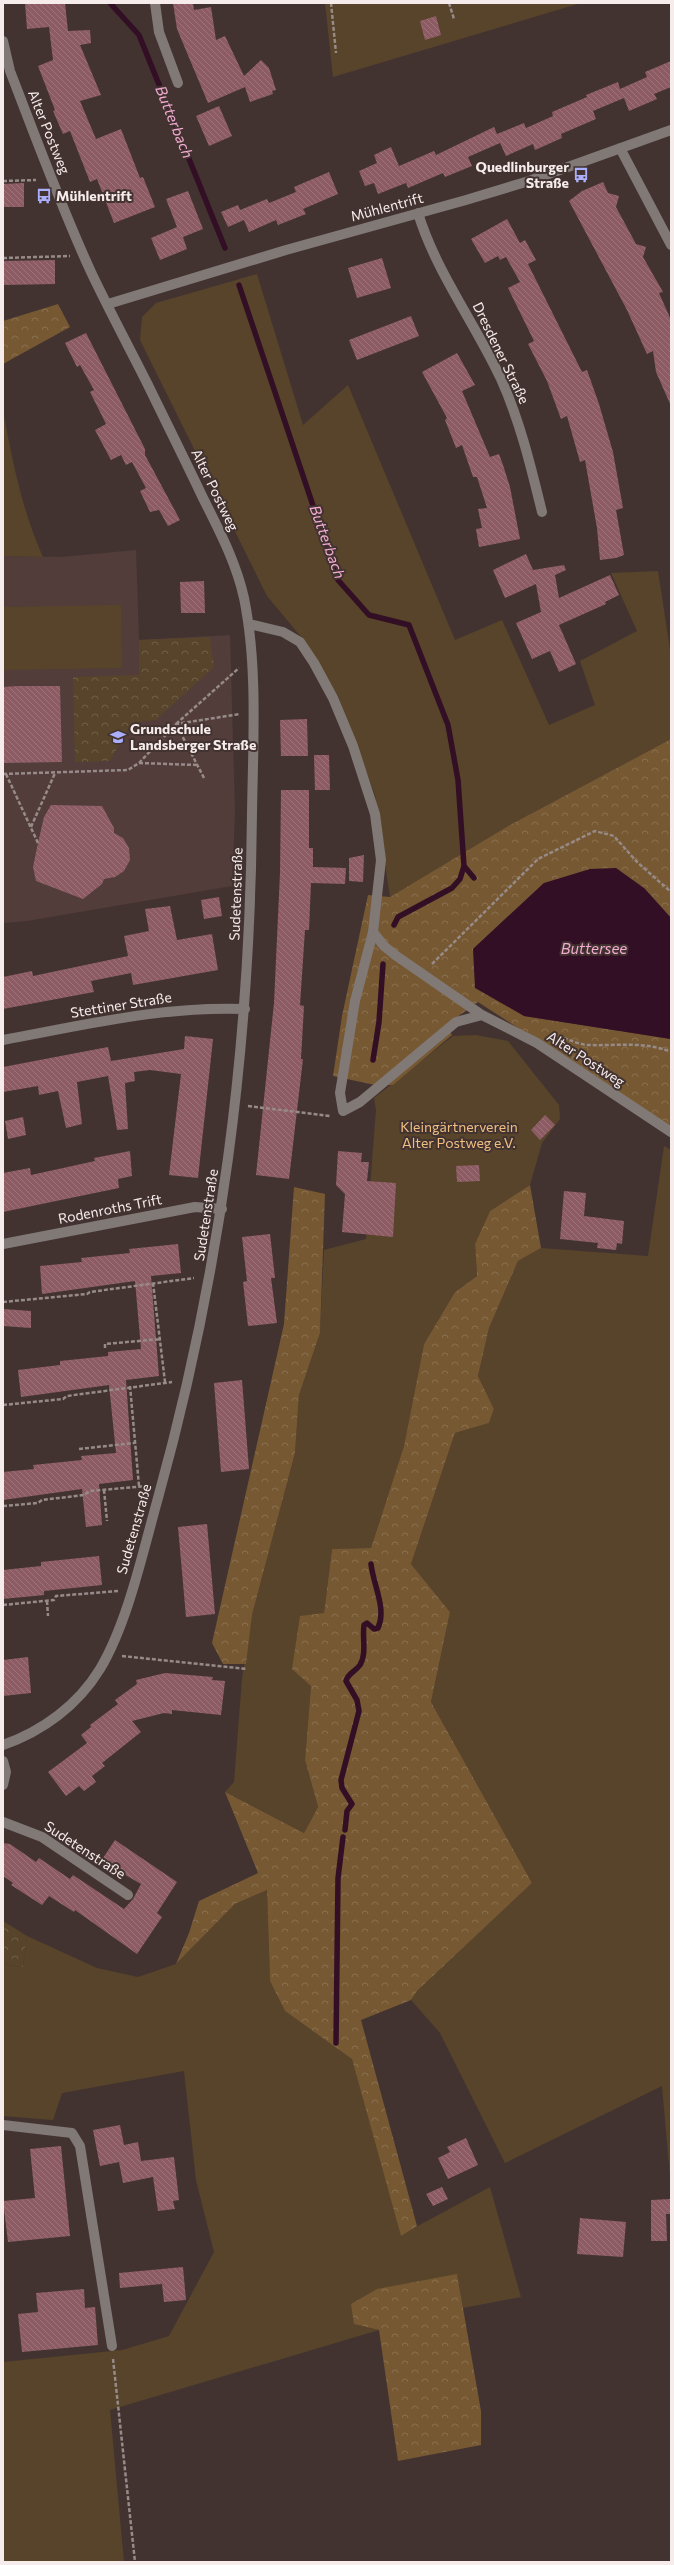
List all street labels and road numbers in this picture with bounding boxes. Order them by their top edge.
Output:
street label: Alter Postweg [25,87,74,177]
street label: Mühlentrift [349,189,425,224]
street label: Dresdener Straße [469,299,533,406]
street label: Alter Postweg [188,446,243,534]
street label: Sudetenstraße [225,847,246,941]
street label: Stettiner Straße [69,988,173,1021]
street label: Alter Postweg [544,1027,629,1090]
street label: Sudetenstraße [190,1168,221,1262]
street label: Rodenroths Trift [57,1190,164,1227]
street label: Sudetenstraße [113,1482,155,1576]
street label: Sudetenstraße [42,1817,129,1882]

